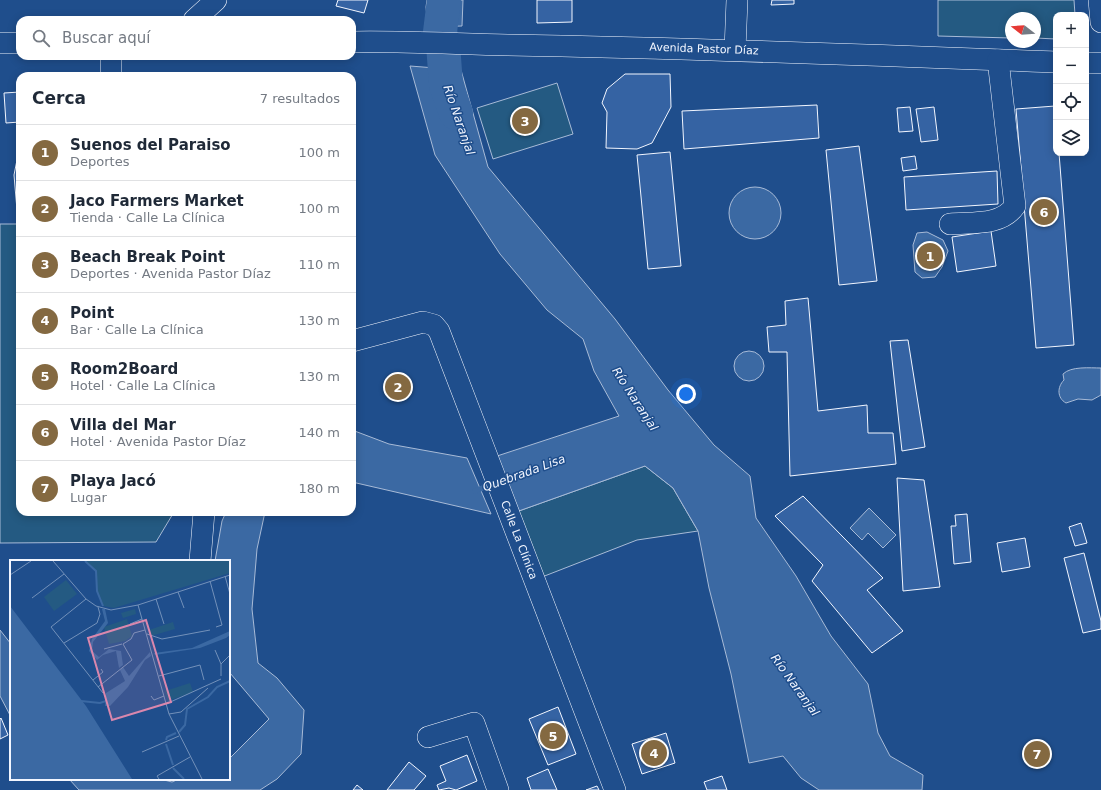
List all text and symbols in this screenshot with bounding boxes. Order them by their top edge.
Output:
north arrow [1005,12,1041,48]
map controls [1053,12,1089,156]
button: + [1053,12,1089,48]
search box [16,16,356,60]
icon: search [30,27,52,49]
text: Buscar aquí [62,29,150,47]
street label: Avenida Pastor Díaz [649,41,759,57]
button: − [1053,48,1089,84]
water label: Río Naranjal [440,83,478,157]
button: locate [1053,84,1089,120]
text: Cerca [32,88,86,108]
text: 7 resultados [260,91,340,106]
pin: 3 [512,106,538,136]
button: layers [1053,120,1089,156]
text: Suenos del Paraiso [70,136,231,154]
text: 1 [40,145,50,160]
text: 100 m [298,145,340,160]
text: Deportes [70,154,129,169]
text: Jaco Farmers Market [70,192,244,210]
pin: 6 [1031,197,1057,227]
text: 2 [40,201,50,216]
text: 100 m [298,201,340,216]
text: Tienda · Calle La Clínica [70,210,225,225]
pin: 1 [917,241,943,271]
text: Beach Break Point [70,248,225,266]
text: 3 [40,257,50,272]
text: 110 m [298,257,340,272]
text: Deportes · Avenida Pastor Díaz [70,266,271,281]
text: Point [70,304,114,322]
text: 4 [40,313,50,328]
text: 130 m [298,313,340,328]
text: Bar · Calle La Clínica [70,322,204,337]
text: Room2Board [70,360,178,378]
water label: Río Naranjal [609,365,661,434]
text: 5 [40,369,50,384]
text: 130 m [298,369,340,384]
pin: 2 [385,372,411,402]
text: Hotel · Calle La Clínica [70,378,216,393]
your location [676,384,696,404]
text: Villa del Mar [70,416,176,434]
text: 6 [40,425,50,440]
text: 140 m [298,425,340,440]
text: Hotel · Avenida Pastor Díaz [70,434,246,449]
water label: Quebrada Lisa [481,452,567,494]
text: Playa Jacó [70,472,156,490]
text: 7 [40,481,50,496]
text: 180 m [298,481,340,496]
text: Lugar [70,490,107,505]
street label: Calle La Clínica [498,499,540,581]
inset map [10,560,230,780]
water label: Río Naranjal [768,651,823,719]
pin: 5 [540,721,566,751]
pin: 4 [641,738,667,768]
pin: 7 [1024,739,1050,769]

